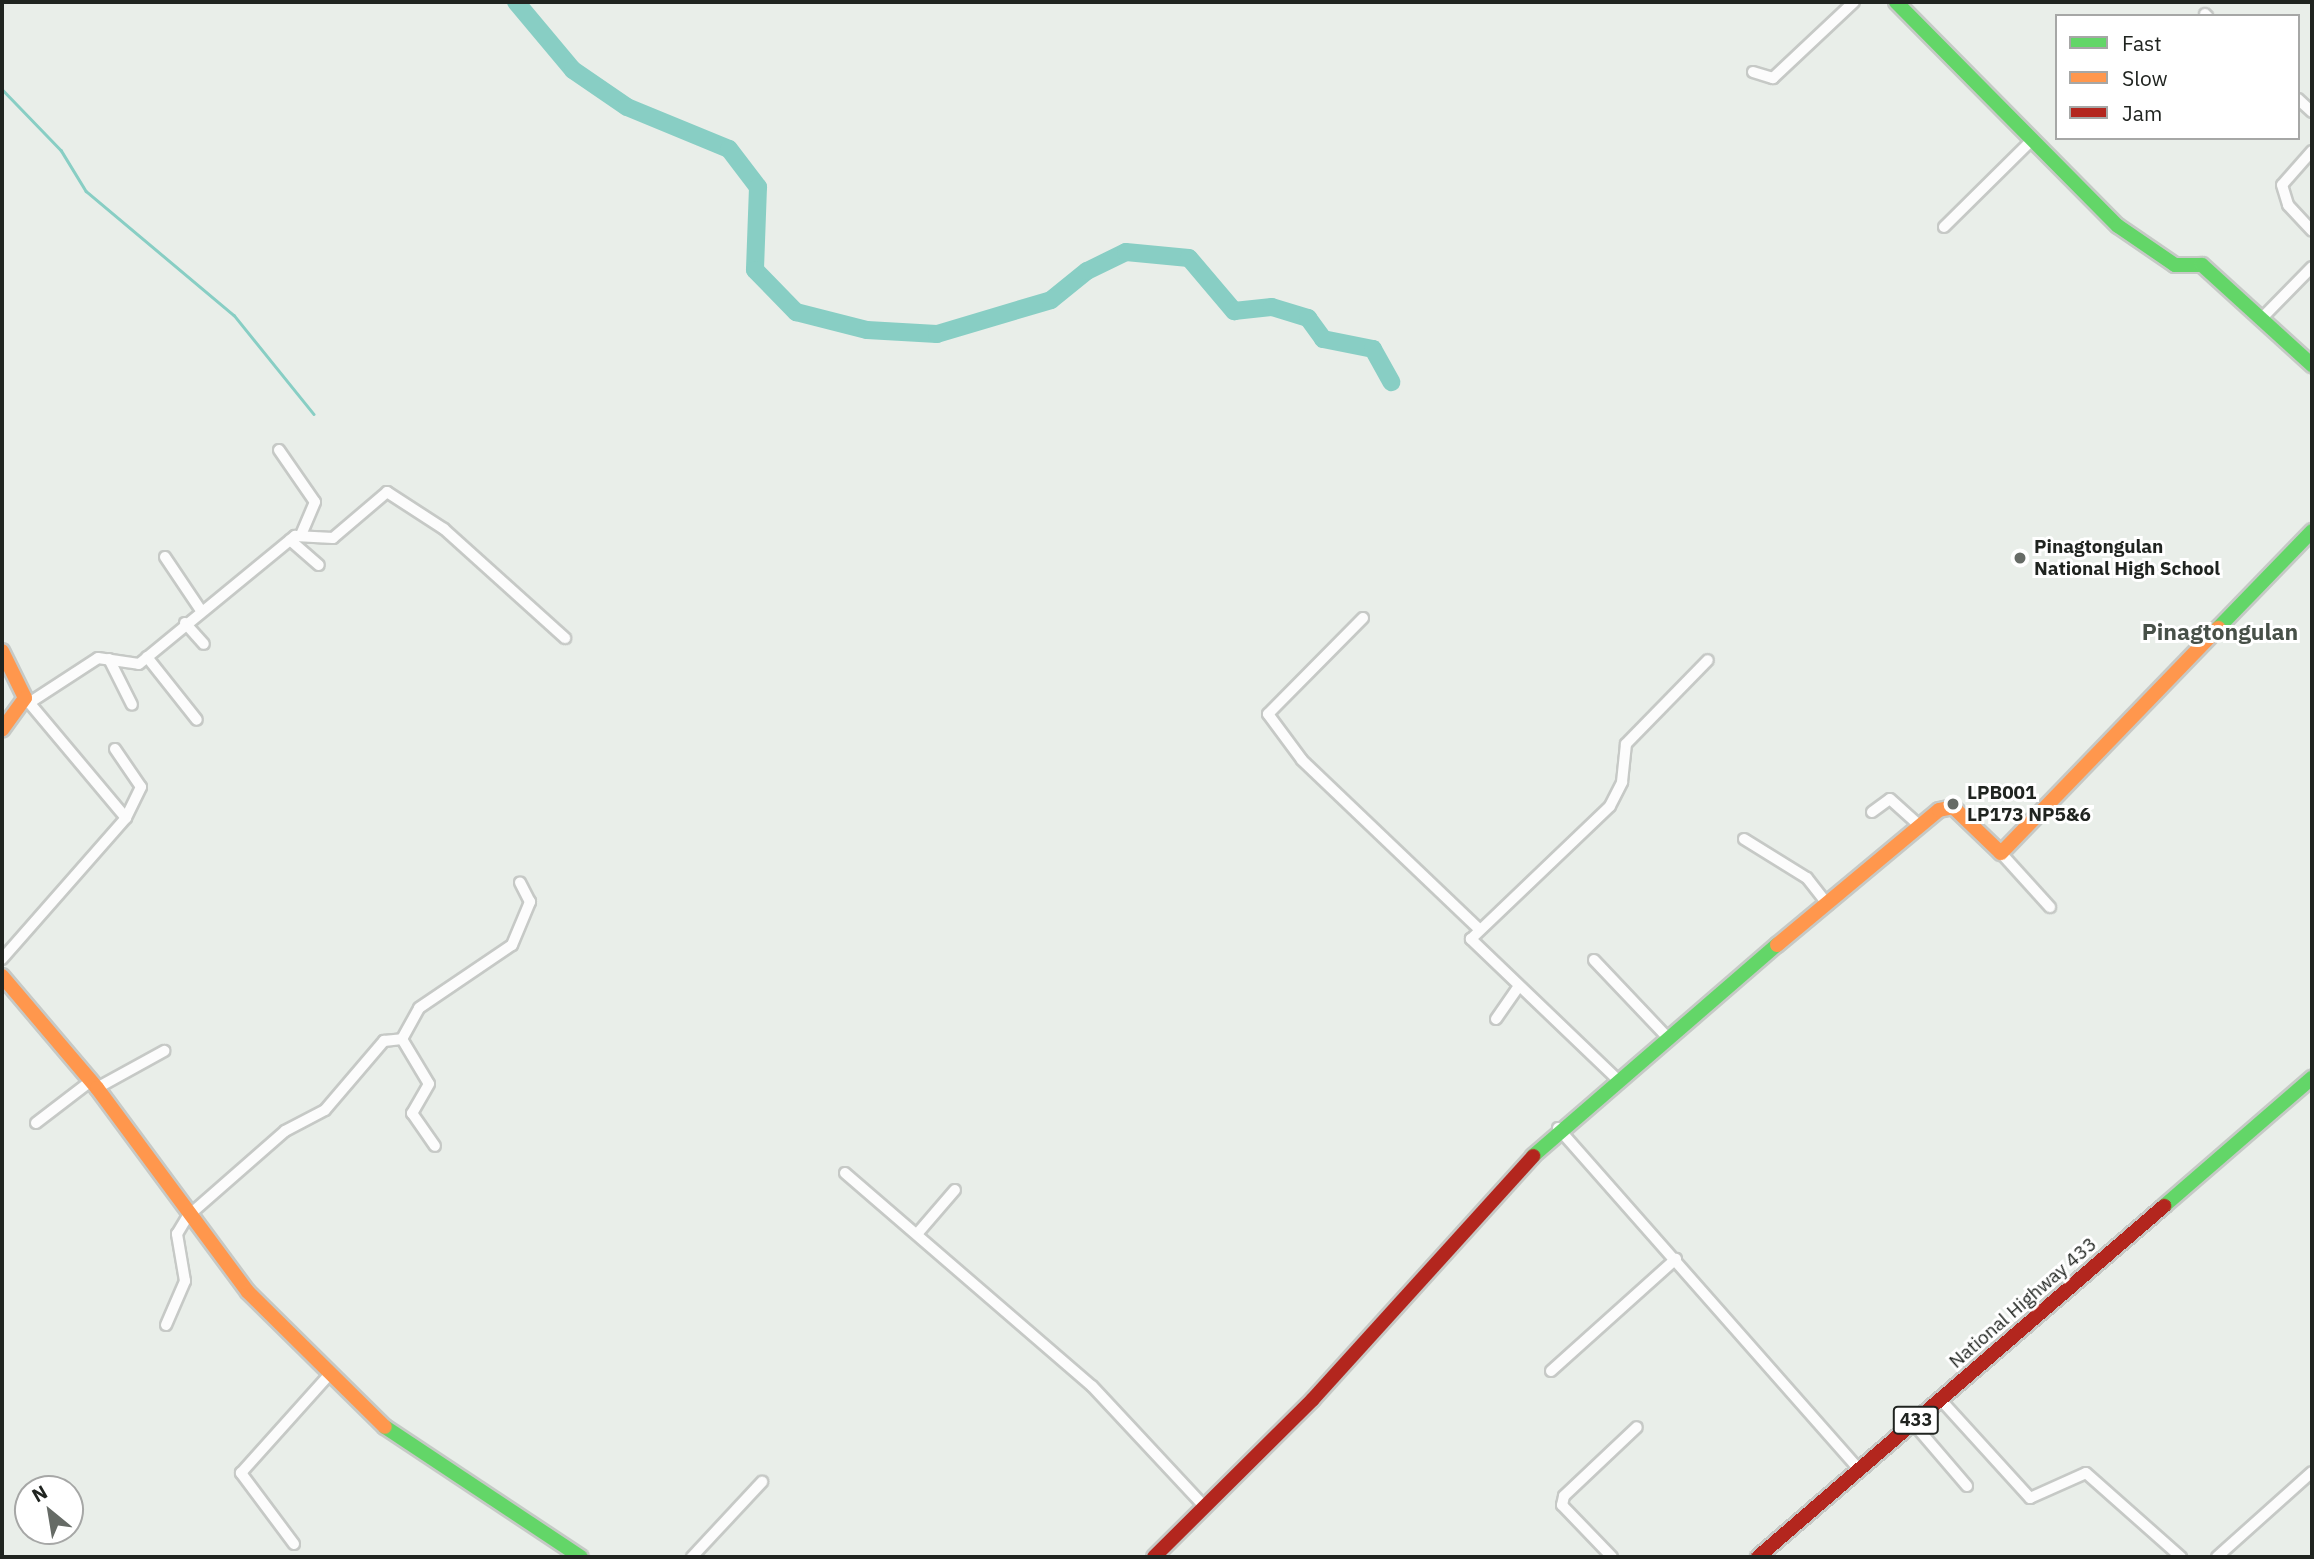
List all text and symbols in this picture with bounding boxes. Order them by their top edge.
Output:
legend [2055,14,2300,140]
text: Fast [2122,29,2162,57]
text: Slow [2122,64,2168,92]
text: Jam [2122,99,2162,127]
place label: Pinagtongulan National High School [2034,536,2220,580]
marker: Pinagtongulan National High School [2012,550,2028,566]
district label: Pinagtongulan [2142,617,2298,645]
place label: LPB001 LP173 NP5&6 [1967,782,2091,826]
marker: LPB001 LP173 NP5&6 [1945,796,1961,812]
street label: National Highway 433 [1945,1233,2101,1373]
road number: 433 [1892,1406,1940,1434]
north arrow [14,1475,84,1545]
text: N [28,1480,51,1507]

